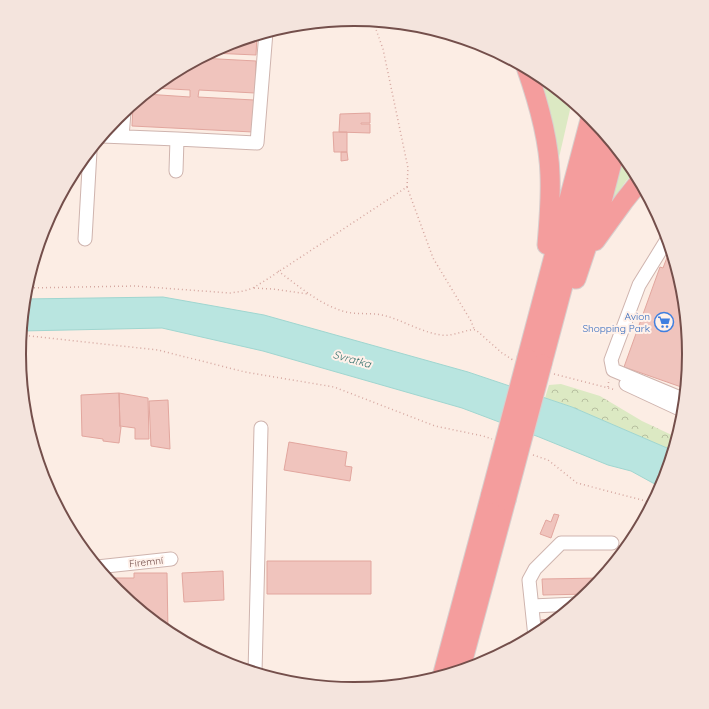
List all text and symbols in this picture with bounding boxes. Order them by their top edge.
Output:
place label: Avion Shopping Park [582,310,650,335]
supermarket icon: Avion Shopping Park [653,311,675,333]
water label: Svratka [331,347,374,371]
street label: Firemní [128,554,164,570]

